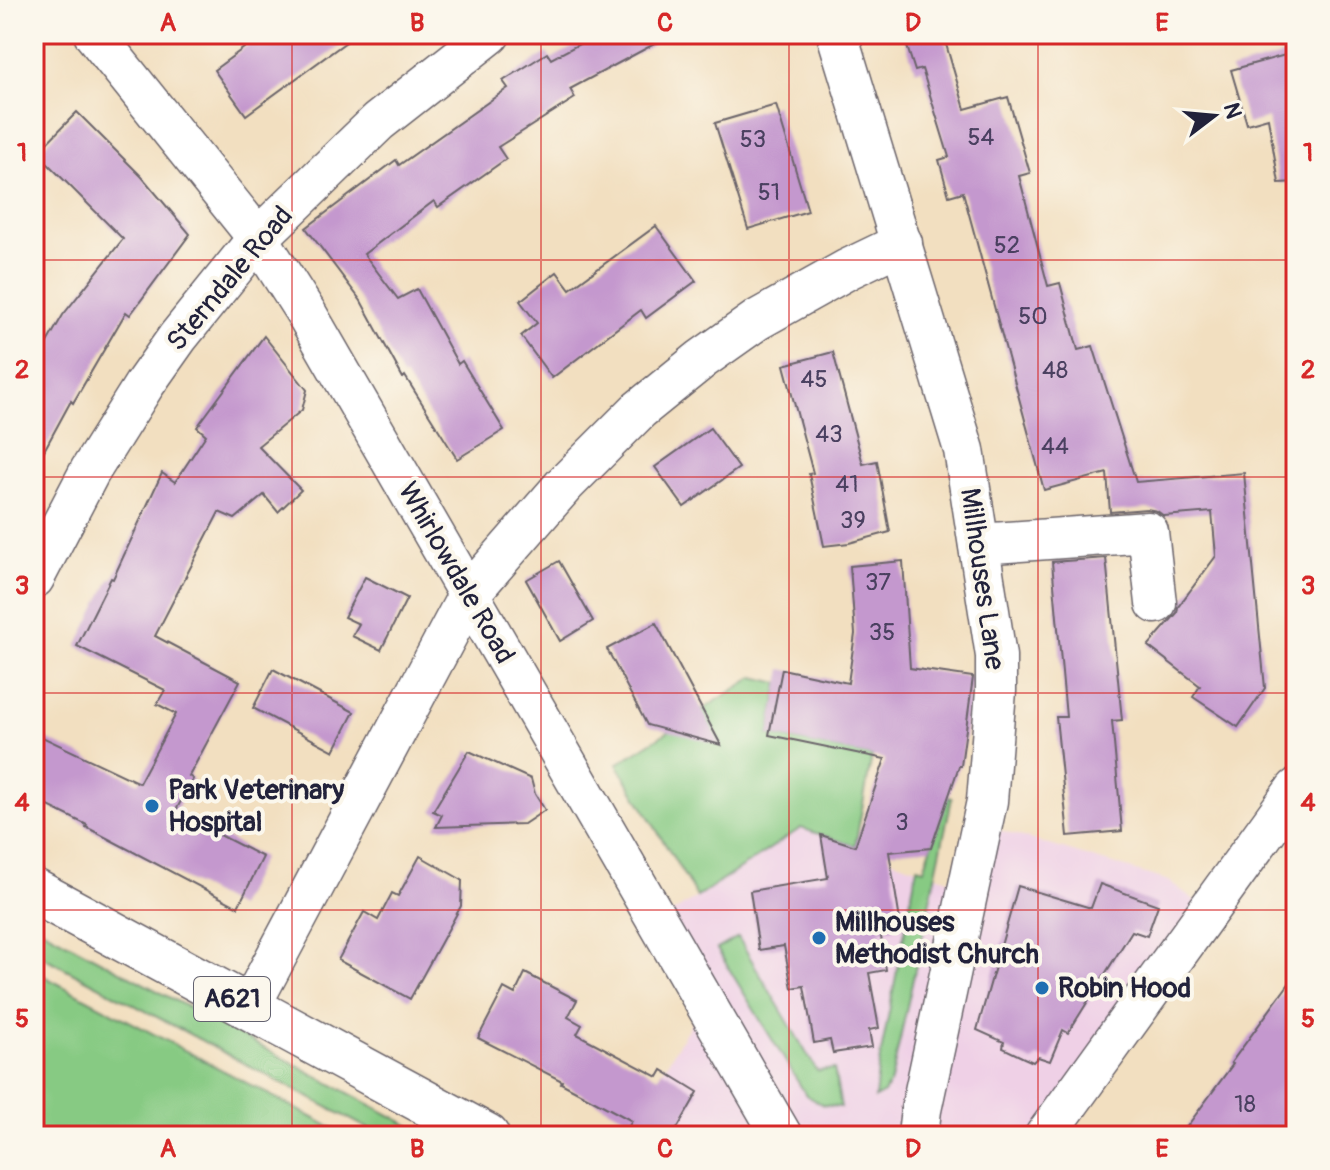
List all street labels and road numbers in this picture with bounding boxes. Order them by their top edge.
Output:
street label: Sterndale Road [159,199,301,359]
street label: Whirlowdale Road [390,476,522,670]
street label: Millhouses Lane [952,486,1012,672]
road number: A621 [194,977,270,1021]

